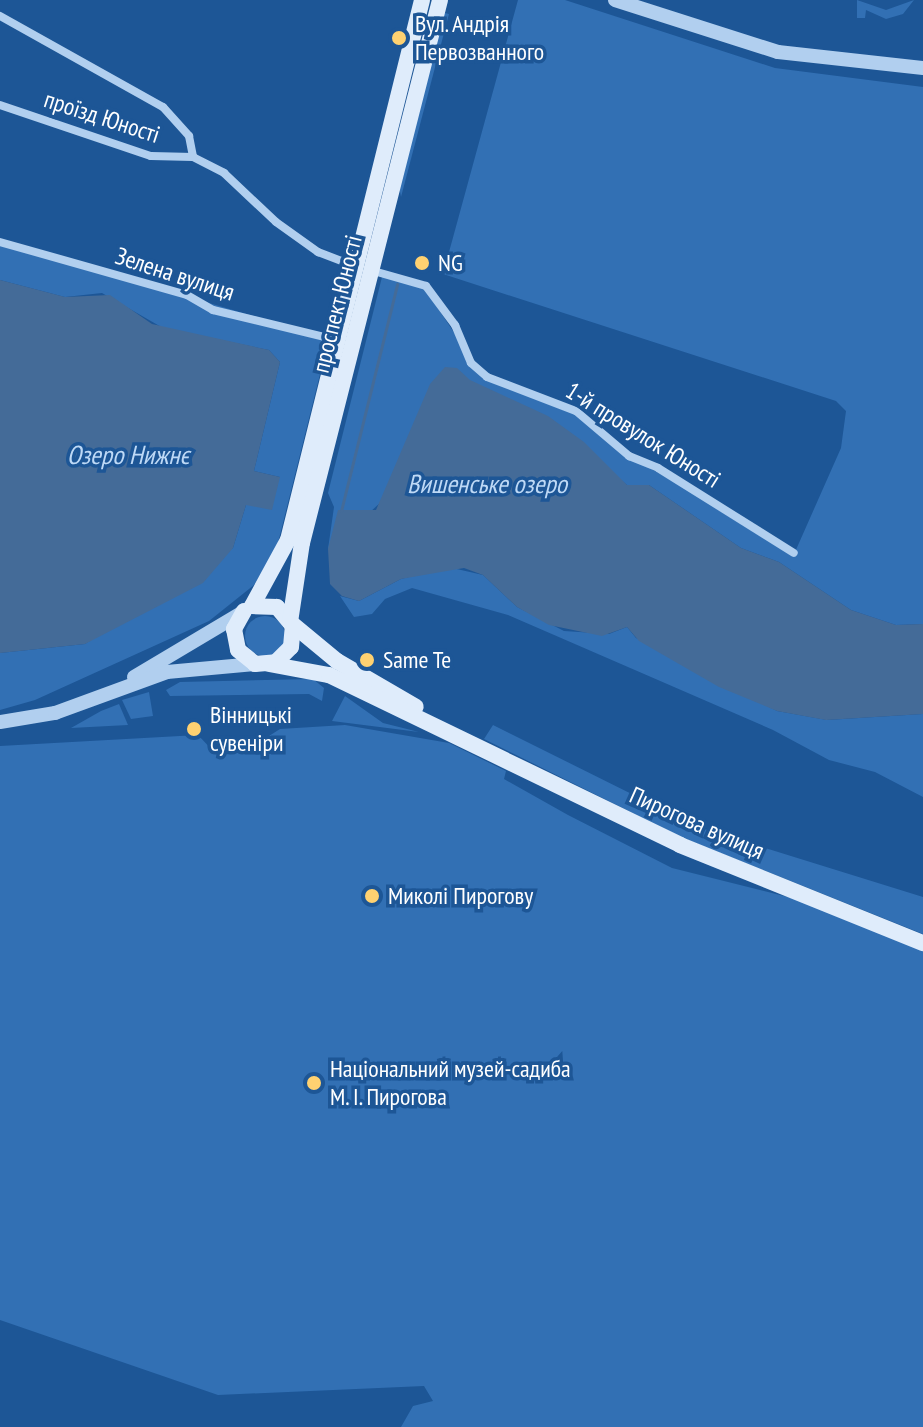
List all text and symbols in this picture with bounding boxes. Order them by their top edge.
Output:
place label: Вул. Андрія Первозванного [415,10,544,66]
marker: Вул. Андрія Первозванного [390,29,408,47]
street label: проїзд Юності [41,85,163,149]
street label: проспект Юності [306,232,368,376]
street label: Зелена вулиця [112,241,238,307]
place label: NG [438,249,463,277]
marker: NG [413,254,431,272]
street label: 1-й провулок Юності [560,376,726,494]
water label: Озеро Нижнє [67,439,189,471]
water label: Вишенське озеро [407,468,567,500]
place label: Same Te [383,646,452,674]
marker: Same Te [358,651,376,669]
place label: Вінницькі сувеніри [210,701,292,757]
marker: Вінницькі сувеніри [185,720,203,738]
street label: Пирогова вулиця [625,781,769,865]
place label: Миколі Пирогову [388,882,533,910]
marker: Миколі Пирогову [363,887,381,905]
place label: Національний музей-садиба М. І. Пирогова [330,1055,571,1111]
marker: Національний музей-садиба М. І. Пирогова [305,1074,323,1092]

